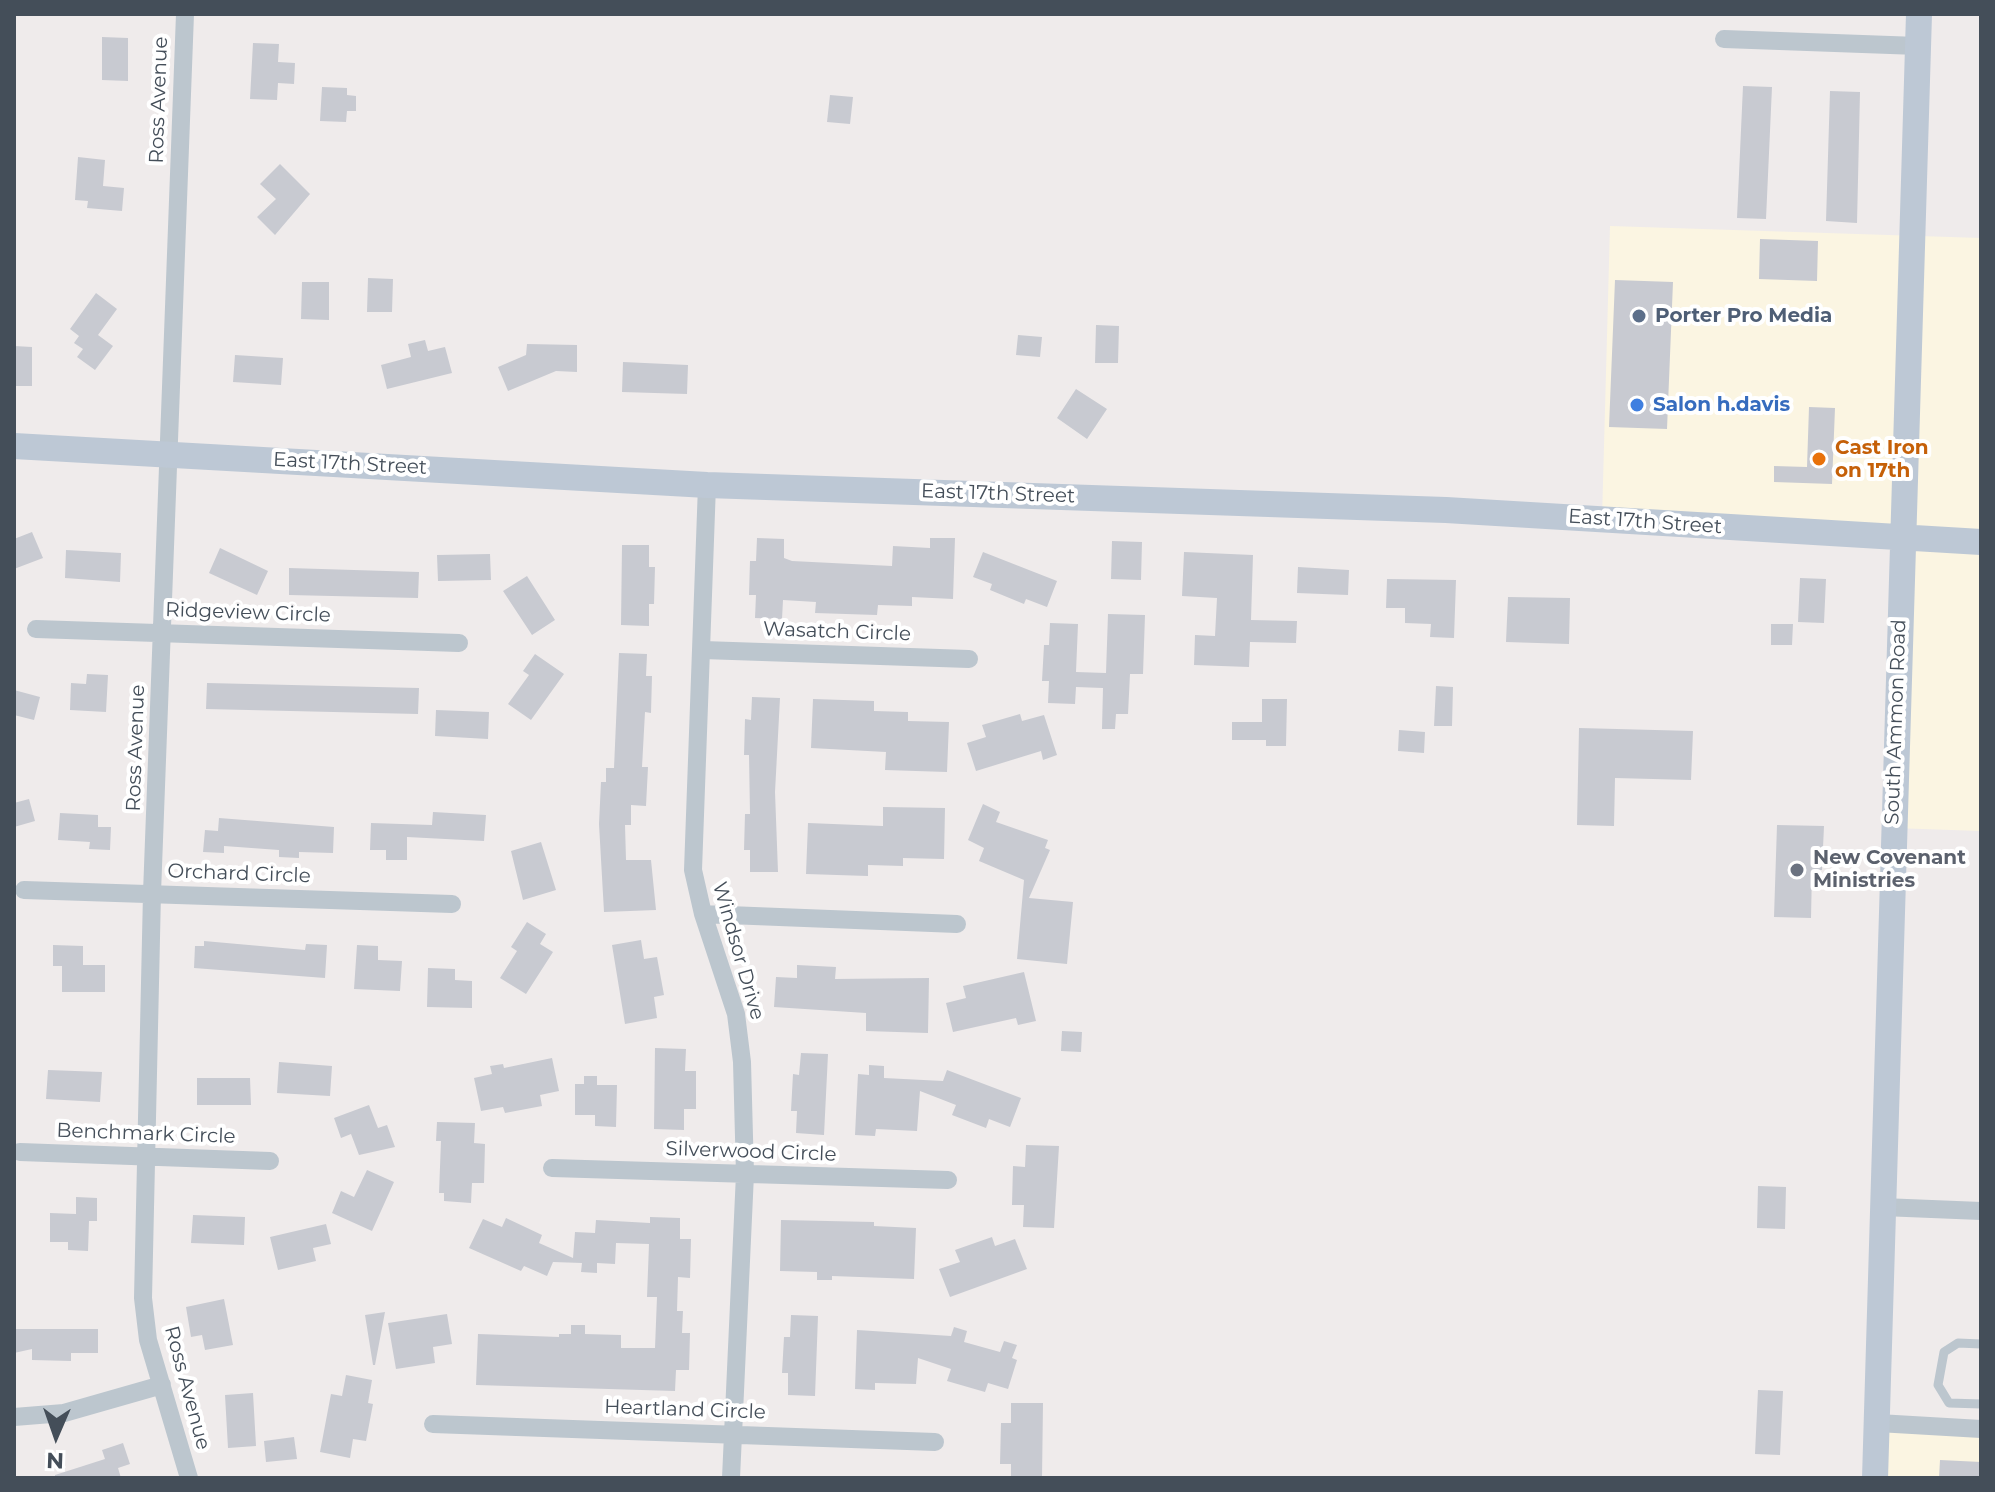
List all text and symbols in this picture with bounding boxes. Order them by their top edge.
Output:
street label: Ross Avenue [145,36,173,164]
place label: Porter Pro Media [1655,304,1832,328]
marker: Porter Pro Media [1630,307,1648,325]
place label: Salon h.davis [1653,393,1790,417]
marker: Salon h.davis [1628,396,1646,414]
place label: Cast Iron on 17th [1835,436,1929,483]
street label: East 17th Street [272,448,428,480]
marker: Cast Iron on 17th [1810,450,1828,468]
street label: East 17th Street [921,479,1075,509]
street label: East 17th Street [1567,505,1723,539]
street label: Ridgeview Circle [165,598,331,628]
street label: Wasatch Circle [763,617,911,647]
street label: South Ammon Road [1880,619,1912,825]
street label: Ross Avenue [122,684,150,812]
place label: New Covenant Ministries [1813,846,1966,893]
street label: Orchard Circle [167,860,311,888]
marker: New Covenant Ministries [1788,861,1806,879]
street label: Windsor Drive [707,879,769,1023]
street label: Benchmark Circle [56,1119,236,1149]
street label: Silverwood Circle [665,1137,837,1167]
street label: Ross Avenue [159,1323,215,1453]
street label: Heartland Circle [604,1395,766,1425]
north arrow [16,1396,96,1476]
text: N [46,1447,65,1474]

